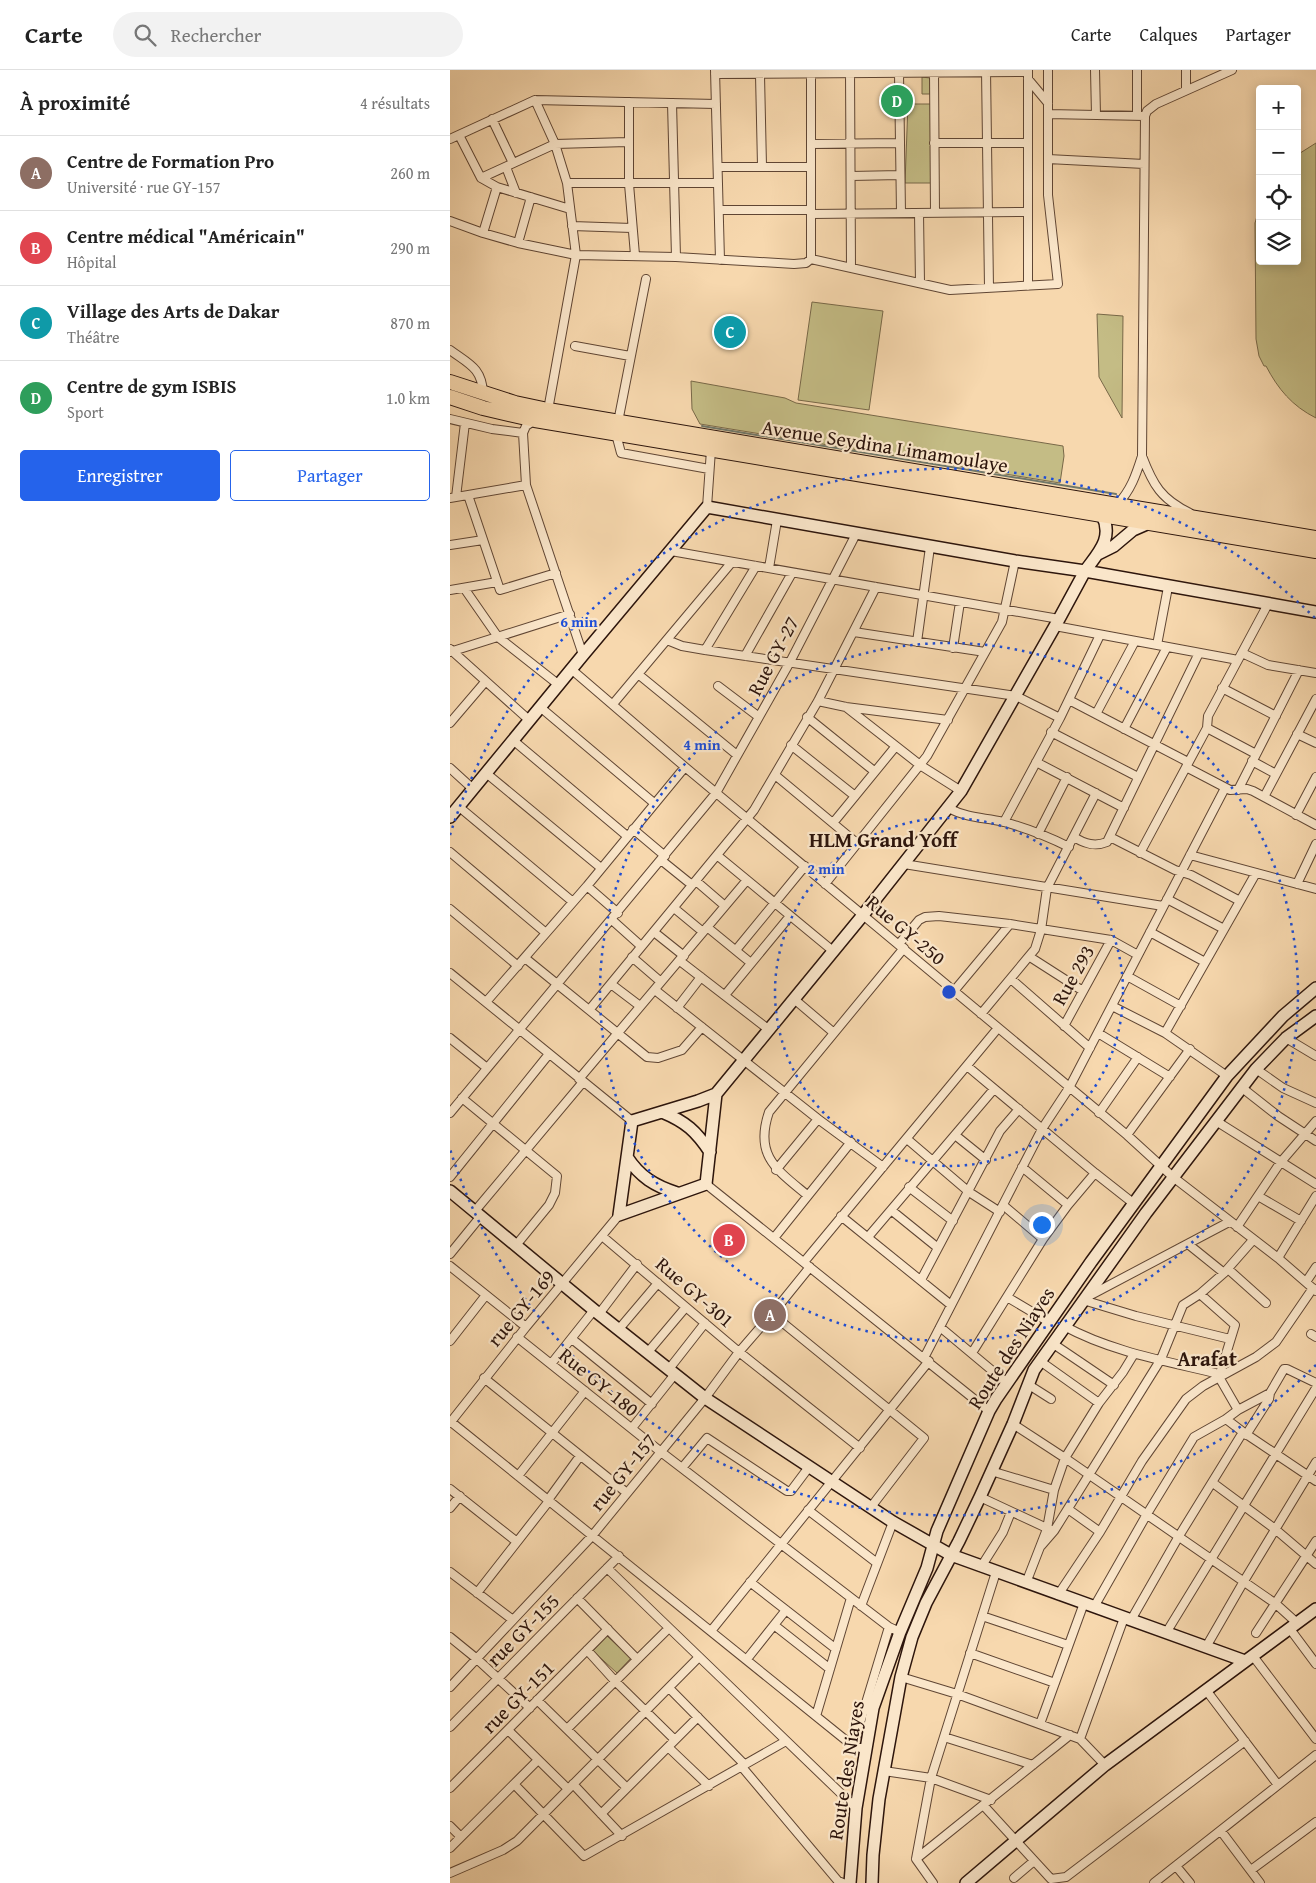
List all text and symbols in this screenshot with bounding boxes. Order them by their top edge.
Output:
search box [113,12,463,57]
text: Carte [25,17,83,52]
icon: search [131,21,159,49]
text: Rechercher [171,21,261,49]
text: Carte [1071,21,1112,48]
text: Calques [1140,21,1198,48]
text: Partager [1226,21,1291,48]
pin: D [881,82,913,120]
map controls [1256,85,1301,265]
button: + [1256,85,1301,130]
text: À proximité [20,87,130,118]
text: 4 résultats [360,91,430,115]
button: − [1256,130,1301,175]
text: Centre de Formation Pro [67,147,274,175]
text: A [31,161,41,185]
text: 260 m [390,161,430,185]
text: Université · rue GY-157 [67,175,220,199]
button: locate [1256,175,1301,220]
button: layers [1256,220,1301,265]
text: Centre médical "Américain" [67,222,305,250]
text: B [31,236,41,260]
text: 290 m [390,236,430,260]
text: Hôpital [67,250,117,274]
text: Village des Arts de Dakar [67,297,279,325]
text: C [31,311,41,335]
text: 870 m [390,311,430,335]
pin: C [714,313,746,351]
text: Théâtre [67,325,120,349]
text: Centre de gym ISBIS [67,372,237,400]
text: D [31,386,41,410]
text: 1.0 km [386,386,430,410]
text: Sport [67,400,104,424]
street label: Avenue Seydina Limamoulaye [760,412,1010,479]
button: Enregistrer [20,450,220,501]
button: Partager [230,450,430,501]
text: 6 min [560,611,598,632]
street label: Rue GY-27 [740,611,806,701]
text: 4 min [683,734,721,755]
district label: HLM Grand Yoff [809,824,959,855]
text: 2 min [807,858,845,879]
street label: Rue GY-250 [860,888,952,971]
street label: Rue 293 [1044,939,1101,1010]
centre of rings [940,983,958,1001]
your location [1029,1212,1055,1238]
pin: B [713,1221,745,1259]
street label: Rue GY-301 [650,1249,741,1334]
street label: rue GY-169 [480,1263,561,1352]
street label: Route des Niayes [960,1281,1061,1415]
pin: A [754,1296,786,1334]
street label: Rue GY-180 [553,1340,646,1423]
district label: Arafat [1177,1343,1237,1374]
street label: rue GY-157 [582,1427,663,1517]
street label: rue GY-155 [480,1587,566,1673]
street label: rue GY-151 [475,1654,561,1740]
street label: Route des Niayes [820,1698,871,1842]

